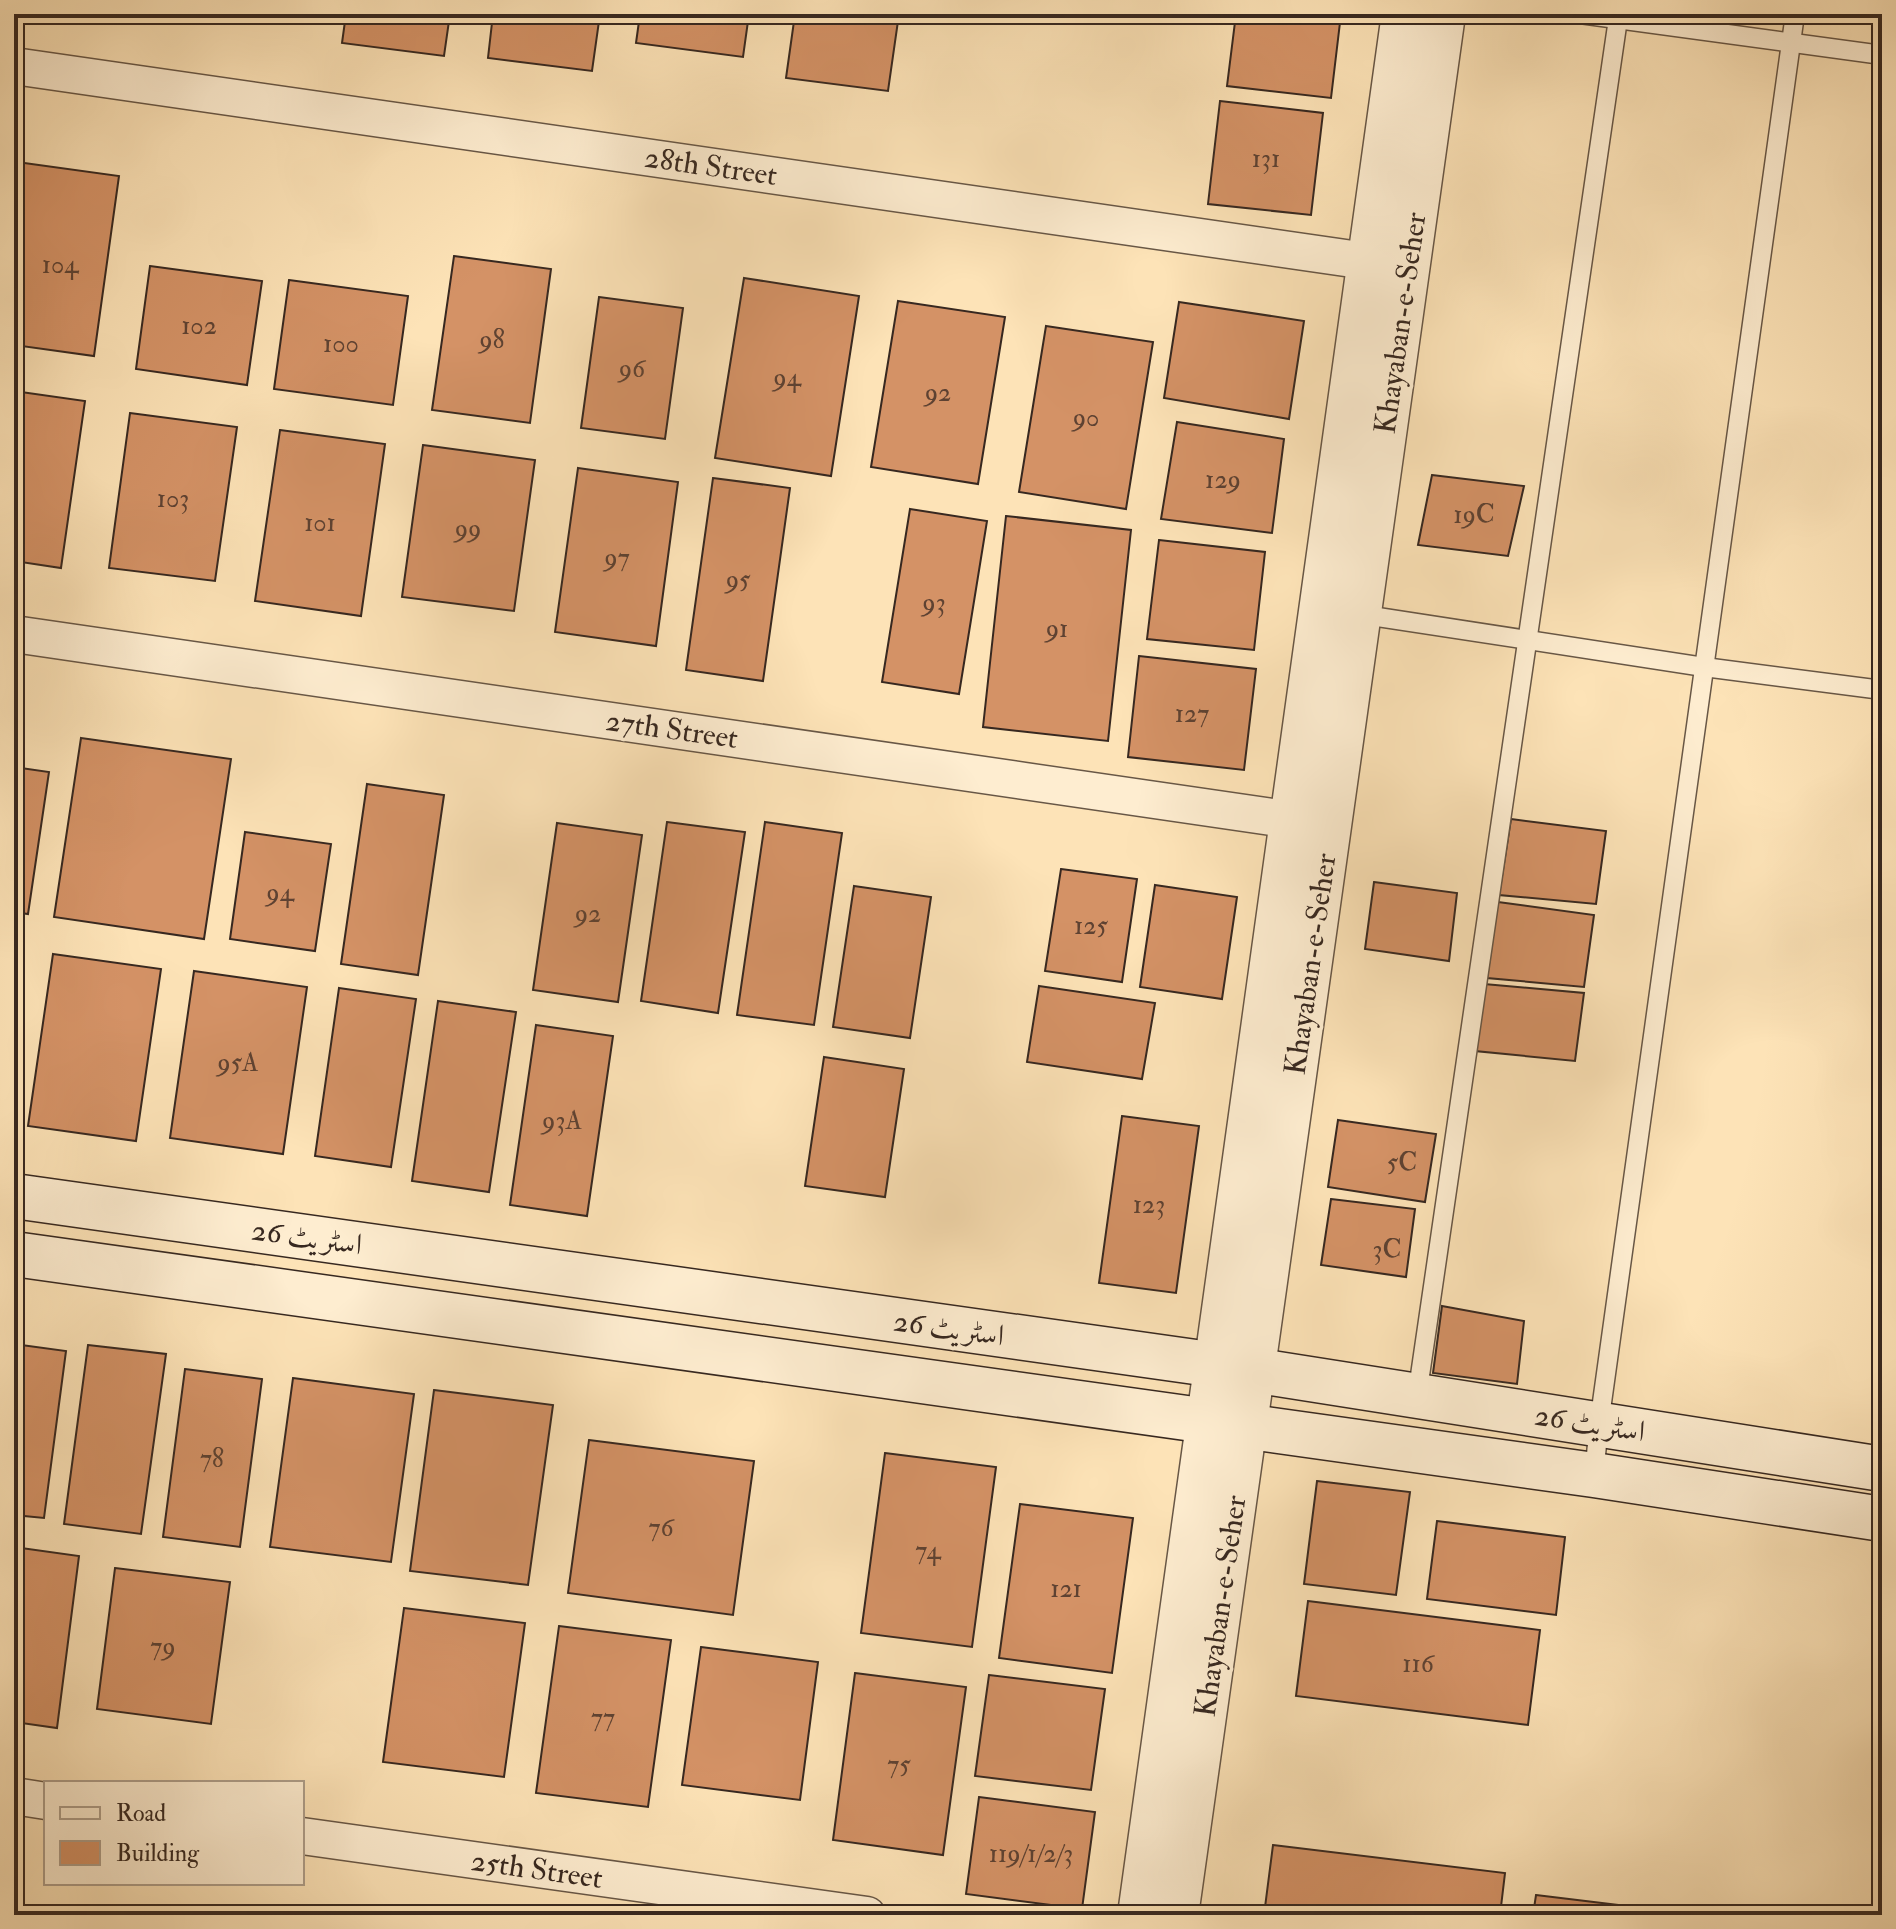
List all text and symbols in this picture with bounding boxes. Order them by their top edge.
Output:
street label: 28th Street [642,139,780,194]
house number: 131 [1252,143,1280,175]
street label: Khayaban-e-Seher [1367,210,1434,436]
house number: 104 [42,249,79,281]
house number: 102 [181,310,217,342]
house number: 98 [477,324,505,356]
house number: 100 [323,328,359,360]
house number: 96 [617,353,647,385]
house number: 94 [771,362,802,394]
house number: 92 [923,377,951,409]
house number: 90 [1071,402,1099,434]
house number: 129 [1205,464,1241,496]
house number: 103 [157,483,189,515]
house number: 19C [1453,499,1495,531]
house number: 101 [304,507,336,539]
house number: 99 [453,513,481,545]
house number: 97 [602,542,630,574]
house number: 95 [724,564,751,596]
house number: 93 [920,587,946,619]
house number: 91 [1044,613,1068,645]
house number: 127 [1175,698,1209,730]
street label: 27th Street [604,702,741,757]
street label: Khayaban-e-Seher [1277,851,1344,1077]
house number: 94 [264,877,295,909]
house number: 92 [573,898,601,930]
house number: 125 [1074,910,1108,942]
house number: 95A [215,1047,259,1079]
house number: 93A [540,1105,582,1137]
house number: 5C [1387,1147,1417,1179]
house number: 123 [1133,1189,1165,1221]
street label: اسٹریٹ 26 [249,1211,365,1264]
house number: 3C [1372,1234,1402,1266]
street label: اسٹریٹ 26 [891,1302,1007,1355]
street label: اسٹریٹ 26 [1532,1397,1648,1450]
house number: 78 [200,1443,224,1475]
street label: Khayaban-e-Seher [1187,1493,1254,1719]
house number: 76 [648,1512,675,1544]
house number: 74 [915,1535,942,1567]
house number: 121 [1050,1573,1082,1605]
house number: 79 [150,1631,176,1663]
house number: 116 [1402,1648,1436,1680]
house number: 77 [591,1702,615,1734]
house number: 75 [887,1749,911,1781]
legend [44,1781,304,1885]
text: Road [116,1798,166,1829]
text: Building [116,1838,200,1869]
house number: 119/1/2/3 [989,1838,1073,1870]
street label: 25th Street [469,1842,605,1897]

